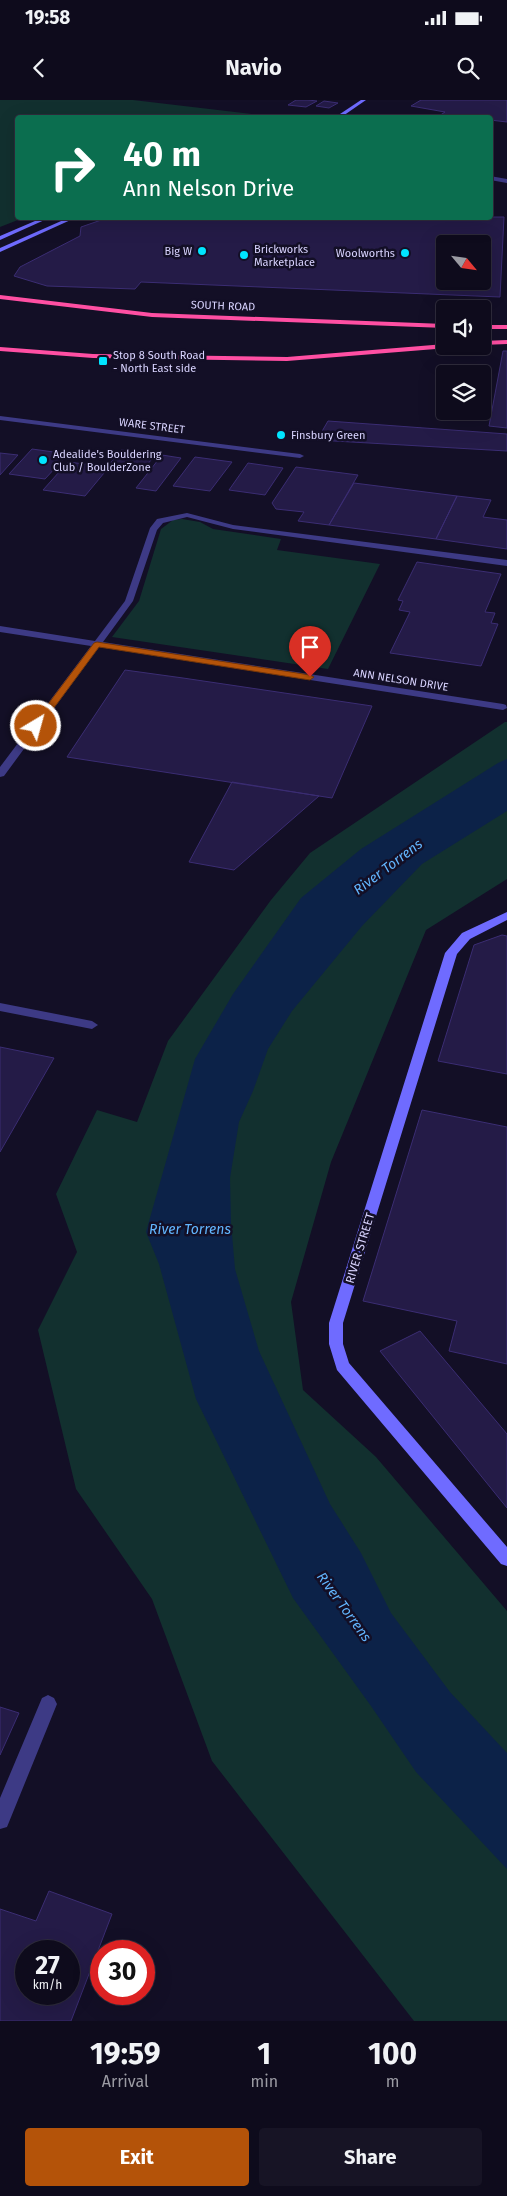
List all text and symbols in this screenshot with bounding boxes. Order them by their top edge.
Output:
text: 19:58 [25,6,70,29]
icon: back [25,54,53,82]
text: Navio [225,54,282,81]
icon: search [454,54,482,82]
text: 40 m [123,133,201,175]
icon: right [40,135,105,200]
text: Ann Nelson Drive [123,175,294,202]
north arrow [436,235,491,290]
map controls [436,235,491,420]
place label: Brickworks Marketplace [254,243,315,269]
place label: Big W [164,245,192,258]
marker: Big W [196,245,208,257]
place label: Woolworths [336,247,395,260]
marker: Woolworths [399,247,411,259]
marker: Brickworks Marketplace [238,249,250,261]
street label: SOUTH ROAD [191,298,255,314]
button: sound [436,300,491,355]
place label: Stop 8 South Road - North East side [113,349,205,375]
marker: Stop 8 South Road - North East side [97,355,109,367]
button: layers [436,365,491,420]
street label: WARE STREET [118,416,186,437]
marker: Finsbury Green [275,429,287,441]
place label: Finsbury Green [291,429,366,442]
place label: Adealide's Bouldering Club / BoulderZone [53,448,162,474]
marker: Adealide's Bouldering Club / BoulderZone [37,454,49,466]
pin [289,626,331,677]
icon: arrive [296,633,324,661]
street label: ANN NELSON DRIVE [353,666,450,694]
position arrow [9,699,61,751]
water label: River Torrens [350,835,426,898]
street label: RIVER STREET [343,1210,378,1285]
water label: River Torrens [149,1221,231,1238]
water label: River Torrens [313,1569,375,1646]
speed limit sign: 30 [90,1940,155,2005]
text: 27 [35,1951,60,1981]
text: km/h [33,1978,62,1992]
text: 19:59 [90,2036,161,2072]
text: 1 [257,2036,271,2072]
text: 100 [368,2036,417,2072]
text: Arrival [102,2072,149,2091]
text: min [250,2072,278,2091]
text: m [386,2072,399,2091]
button: Exit [25,2128,249,2186]
button: Share [259,2128,482,2186]

